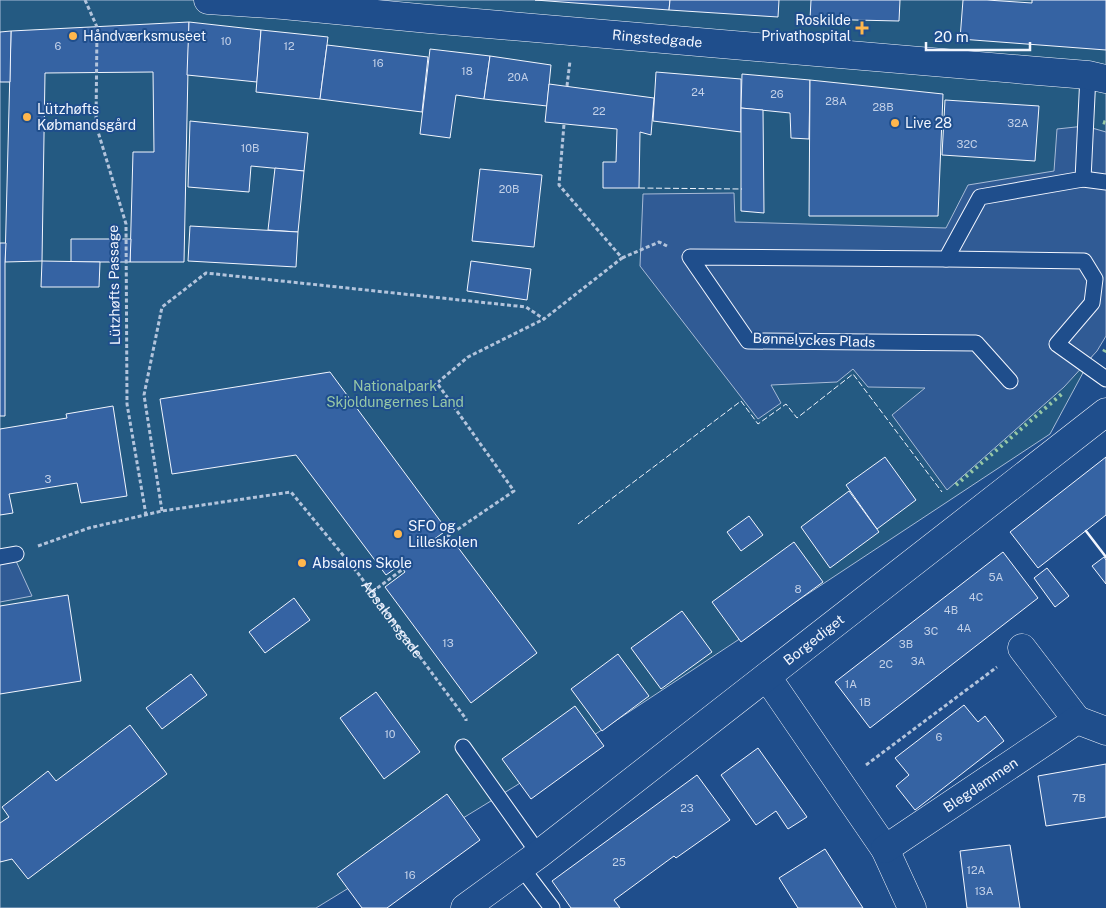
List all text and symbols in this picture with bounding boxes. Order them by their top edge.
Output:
place label: Roskilde Privathospital [761,12,851,44]
scale bar [926,20,1030,52]
marker: Roskilde Privathospital [855,21,869,35]
street label: Ringstedgade [612,27,703,50]
place label: Håndværksmuseet [83,28,206,44]
text: 20 m [934,28,969,45]
marker: Håndværksmuseet [67,30,79,42]
house number: 10 [220,35,232,47]
house number: 6 [55,40,62,52]
house number: 12 [283,40,295,52]
house number: 16 [372,57,384,69]
house number: 18 [461,65,473,77]
house number: 20A [507,71,529,83]
house number: 24 [691,86,705,98]
house number: 26 [770,88,784,100]
house number: 28A [825,95,847,107]
place label: Lützhøfts Købmandsgård [37,101,136,133]
house number: 28B [872,101,894,113]
house number: 22 [592,105,606,117]
marker: Lützhøfts Købmandsgård [21,111,33,123]
place label: Live 28 [905,115,952,131]
marker: Live 28 [889,117,901,129]
house number: 32A [1007,117,1029,129]
house number: 32C [956,138,978,150]
house number: 10B [241,142,259,154]
house number: 20B [499,183,519,195]
street label: Lützhøfts Passage [105,225,123,345]
street label: Bønnelyckes Plads [752,330,876,350]
park label: Nationalpark Skjoldungernes Land [326,378,464,410]
house number: 3 [45,473,52,485]
place label: SFO og Lilleskolen [408,518,478,550]
marker: SFO og Lilleskolen [392,528,404,540]
place label: Absalons Skole [312,555,412,571]
marker: Absalons Skole [296,557,308,569]
house number: 5A [989,571,1004,583]
street label: Absalonsgade [358,577,426,661]
house number: 8 [794,583,802,595]
house number: 4C [969,591,983,603]
house number: 4B [944,604,958,616]
street label: Borgediget [780,611,847,668]
house number: 4A [957,622,972,634]
house number: 3C [924,625,938,637]
house number: 13 [442,637,454,649]
house number: 3B [899,638,913,650]
house number: 3A [911,655,926,667]
house number: 2C [879,658,893,670]
house number: 1A [845,678,857,690]
house number: 1B [859,696,871,708]
house number: 10 [384,728,396,740]
house number: 6 [936,731,943,743]
street label: Blegdammen [940,754,1021,815]
house number: 7B [1072,792,1086,804]
house number: 23 [680,802,694,814]
house number: 25 [612,856,626,868]
house number: 12A [967,864,986,876]
house number: 16 [404,869,416,881]
house number: 13A [974,885,994,897]

